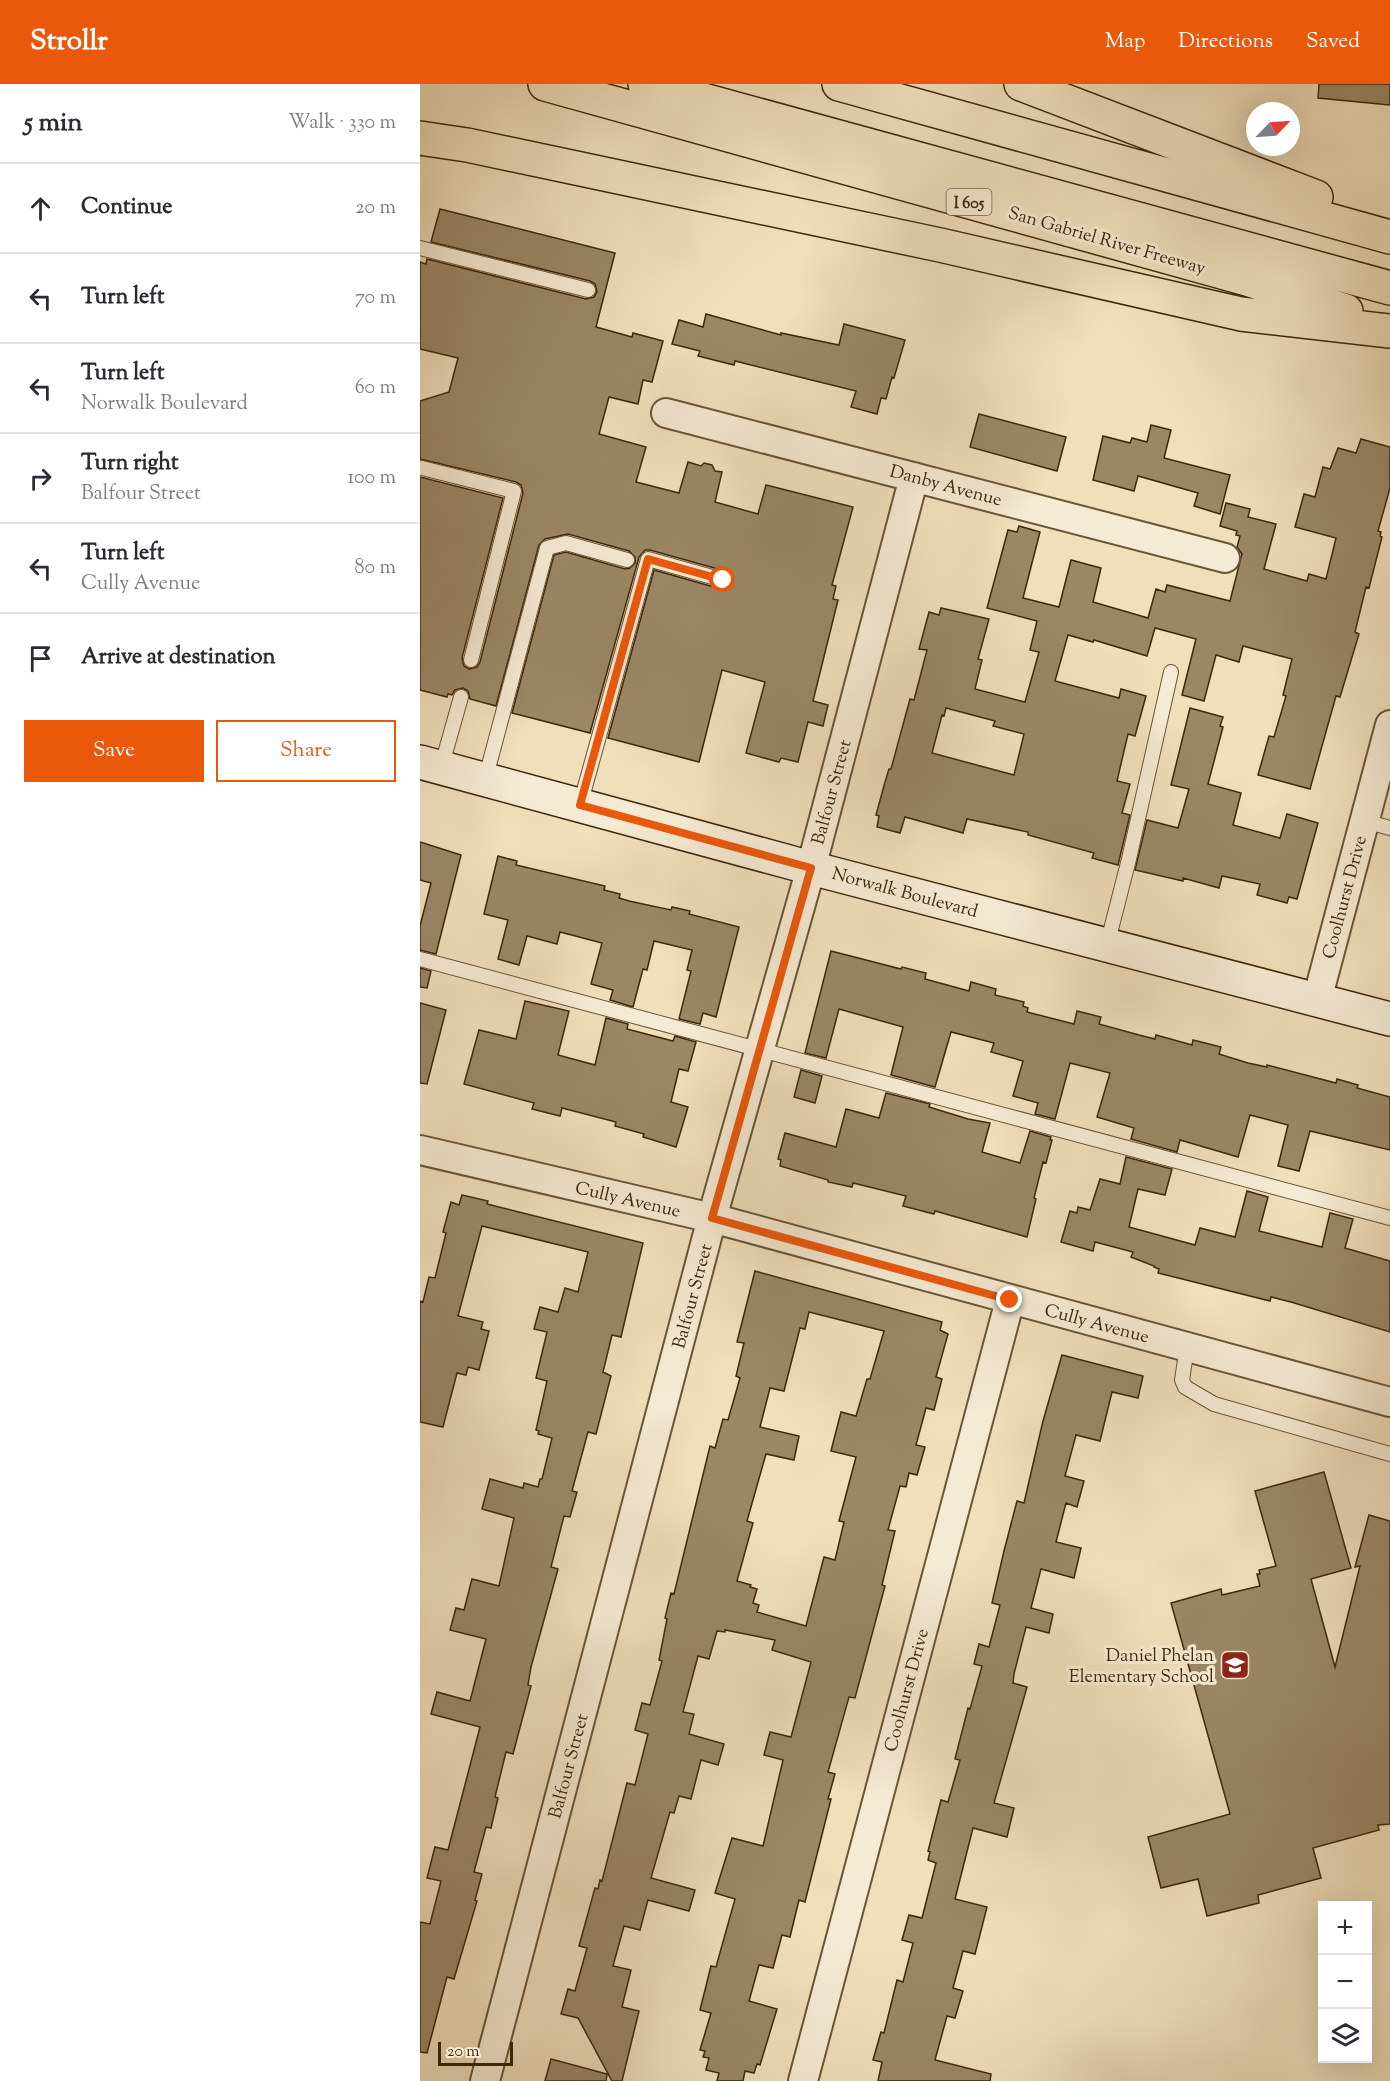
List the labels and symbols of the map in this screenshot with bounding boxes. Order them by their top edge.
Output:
north arrow [1246,102,1300,156]
road number: I 605 [946,189,992,215]
street label: San Gabriel River Freeway [1005,201,1208,283]
street label: Danby Avenue [886,459,1005,514]
route start [709,566,735,592]
street label: Balfour Street [806,737,859,848]
street label: Coolhurst Drive [1317,833,1375,962]
street label: Norwalk Boulevard [829,862,980,926]
street label: Cully Avenue [572,1176,683,1226]
street label: Balfour Street [667,1241,720,1352]
route end [996,1286,1022,1312]
street label: Cully Avenue [1041,1298,1152,1351]
street label: Coolhurst Drive [879,1626,937,1755]
place label: Daniel Phelan Elementary School [1069,1644,1214,1691]
school or university icon: Daniel Phelan Elementary School [1219,1649,1251,1681]
street label: Balfour Street [543,1711,596,1822]
scale bar [438,2039,513,2066]

